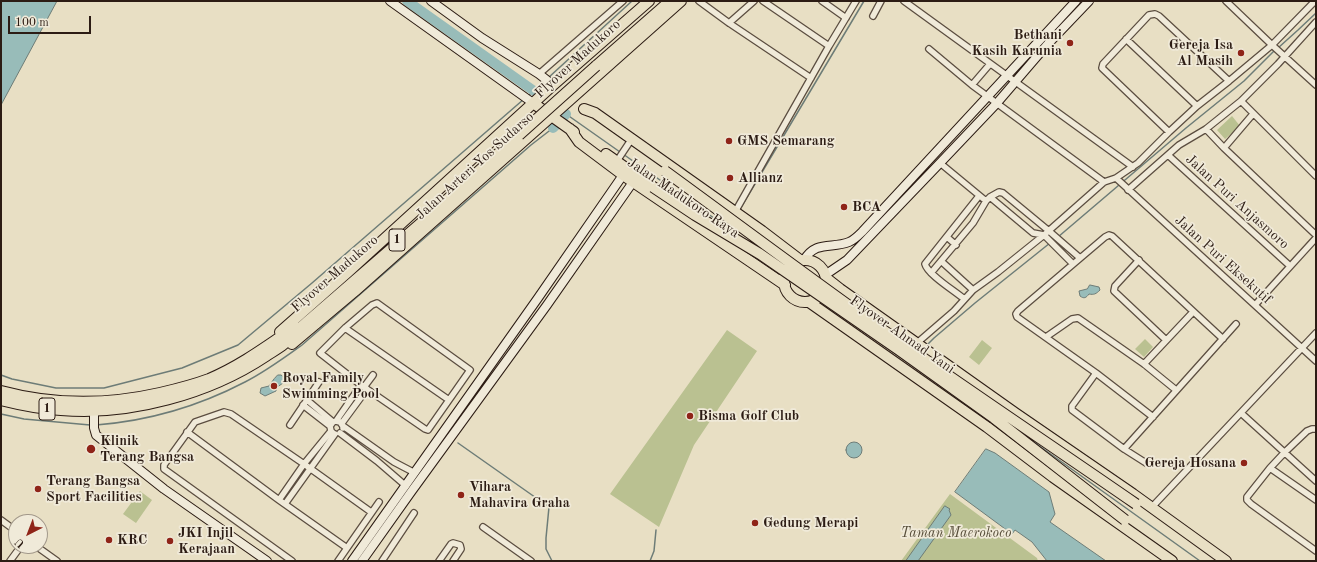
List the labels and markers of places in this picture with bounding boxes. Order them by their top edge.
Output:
place label: Bethani Kasih Karunia [971,27,1062,60]
place label: Gereja Isa Al Masih [1169,37,1233,70]
marker: Bethani Kasih Karunia [1065,38,1075,48]
marker: Gereja Isa Al Masih [1236,48,1246,58]
place label: GMS Semarang [737,133,834,149]
marker: GMS Semarang [724,136,734,146]
place label: Allianz [738,170,783,186]
marker: Allianz [725,173,735,183]
place label: BCA [852,199,881,215]
marker: BCA [839,202,849,212]
place label: Royal Family Swimming Pool [282,370,379,402]
marker: Royal Family Swimming Pool [269,381,279,391]
place label: Bisma Golf Club [698,408,799,424]
marker: Bisma Golf Club [685,411,695,421]
place label: Klinik Terang Bangsa [100,433,194,466]
marker: Klinik Terang Bangsa [85,443,97,455]
place label: Gereja Hosana [1144,455,1236,471]
marker: Gereja Hosana [1239,458,1249,468]
place label: Terang Bangsa Sport Facilities [46,473,142,506]
place label: Vihara Mahavira Graha [469,479,570,512]
marker: Terang Bangsa Sport Facilities [33,484,43,494]
marker: Vihara Mahavira Graha [456,490,466,500]
place label: Gedung Merapi [763,515,858,531]
marker: Gedung Merapi [750,518,760,528]
place label: JKI Injil Kerajaan [178,525,235,558]
place label: KRC [117,532,147,548]
marker: KRC [104,535,114,545]
marker: JKI Injil Kerajaan [165,536,175,546]

